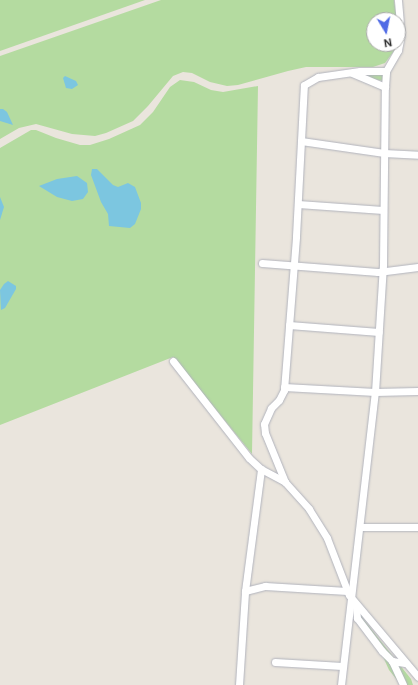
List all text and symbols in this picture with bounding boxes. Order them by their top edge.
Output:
north arrow [366,12,406,52]
text: N [383,35,393,50]

